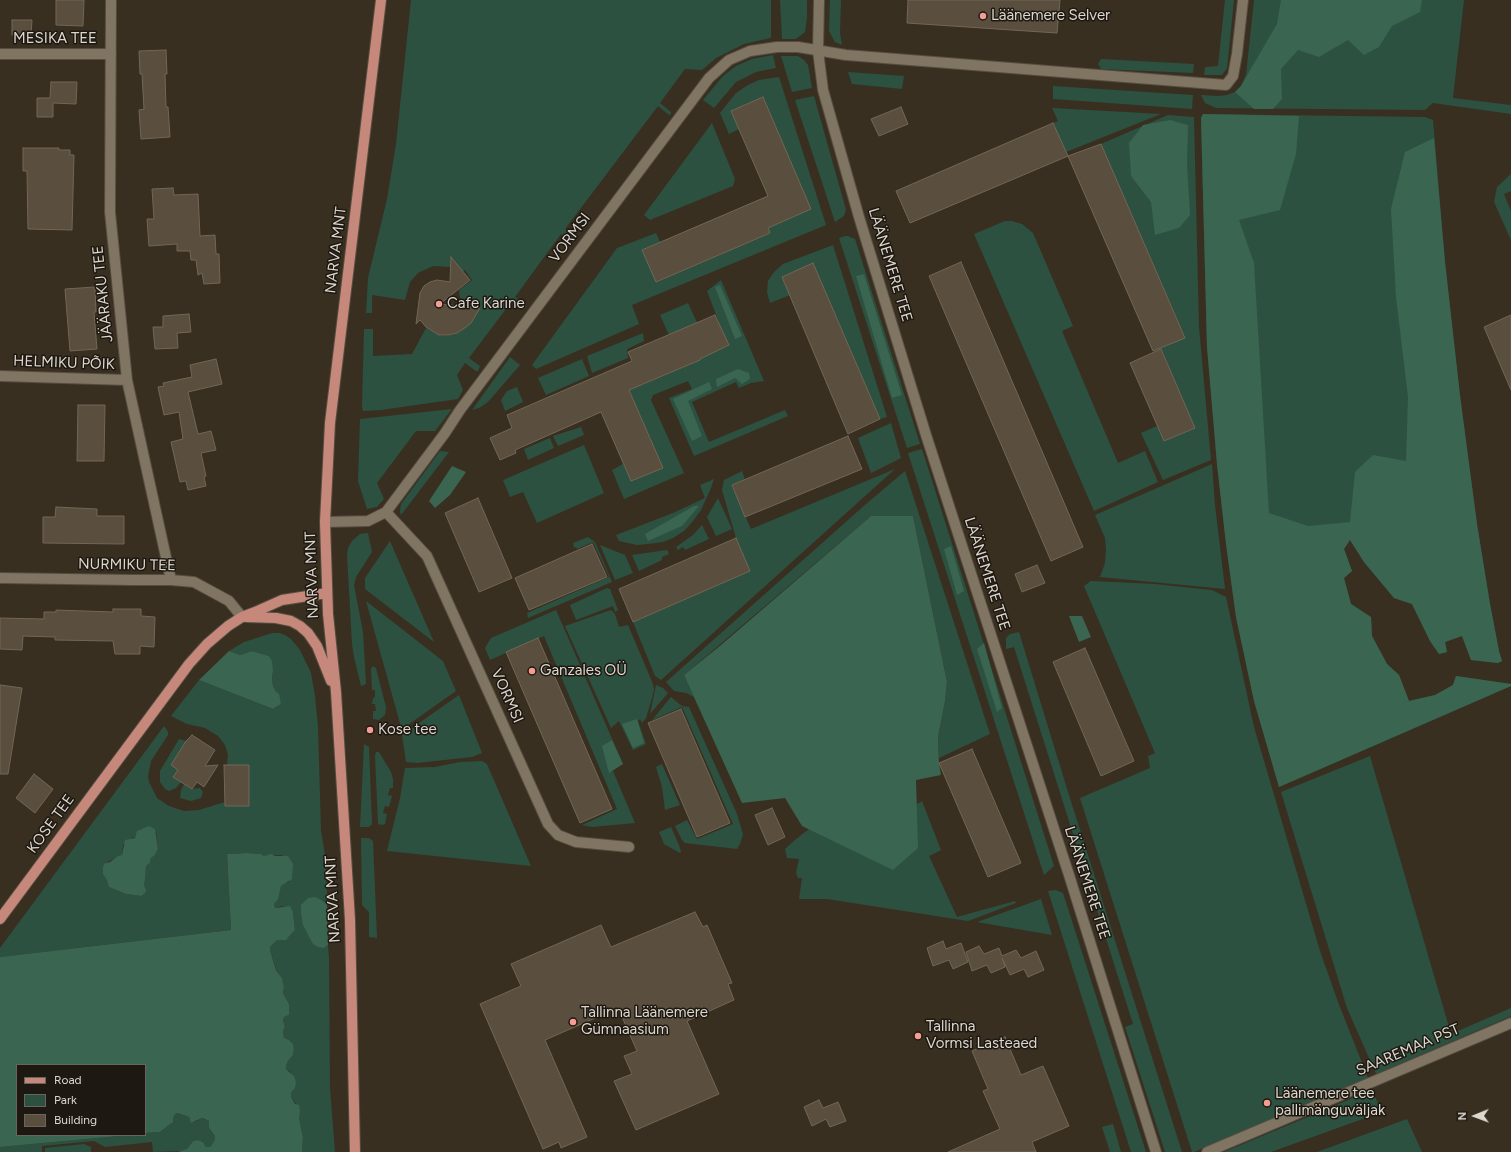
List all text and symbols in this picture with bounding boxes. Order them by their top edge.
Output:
place label: Läänemere Selver [991,7,1110,25]
marker: Läänemere Selver [978,11,988,21]
street label: MESIKA TEE [13,30,97,48]
street label: NARVA MNT [322,206,350,294]
street label: LÄÄNEMERE TEE [864,206,916,324]
street label: VORMSI [546,210,594,266]
street label: JÄÄRAKU TEE [89,245,117,343]
place label: Cafe Karine [447,295,525,313]
marker: Cafe Karine [434,299,444,309]
street label: HELMIKU PÕIK [13,352,115,374]
street label: LÄÄNEMERE TEE [960,515,1014,633]
street label: NARVA MNT [301,531,323,619]
street label: NURMIKU TEE [78,555,176,575]
place label: Ganzales OÜ [540,662,627,680]
street label: VORMSI [487,666,527,726]
marker: Ganzales OÜ [527,666,537,676]
place label: Kose tee [378,721,437,739]
marker: Kose tee [365,725,375,735]
street label: KOSE TEE [24,791,78,857]
street label: LÄÄNEMERE TEE [1060,824,1114,942]
street label: NARVA MNT [322,855,344,943]
place label: Tallinna Läänemere Gümnaasium [581,1004,708,1039]
marker: Tallinna Läänemere Gümnaasium [568,1017,578,1027]
place label: Tallinna Vormsi Lasteaed [926,1018,1037,1053]
street label: SAAREMAA PST [1354,1020,1462,1080]
marker: Tallinna Vormsi Lasteaed [913,1031,923,1041]
legend [16,1064,146,1136]
text: Road [54,1073,82,1087]
place label: Läänemere tee pallimänguväljak [1275,1085,1385,1120]
text: Park [54,1093,77,1107]
north arrow [1455,1096,1495,1136]
marker: Läänemere tee pallimänguväljak [1262,1098,1272,1108]
text: N [1456,1112,1469,1121]
text: Building [54,1113,97,1127]

